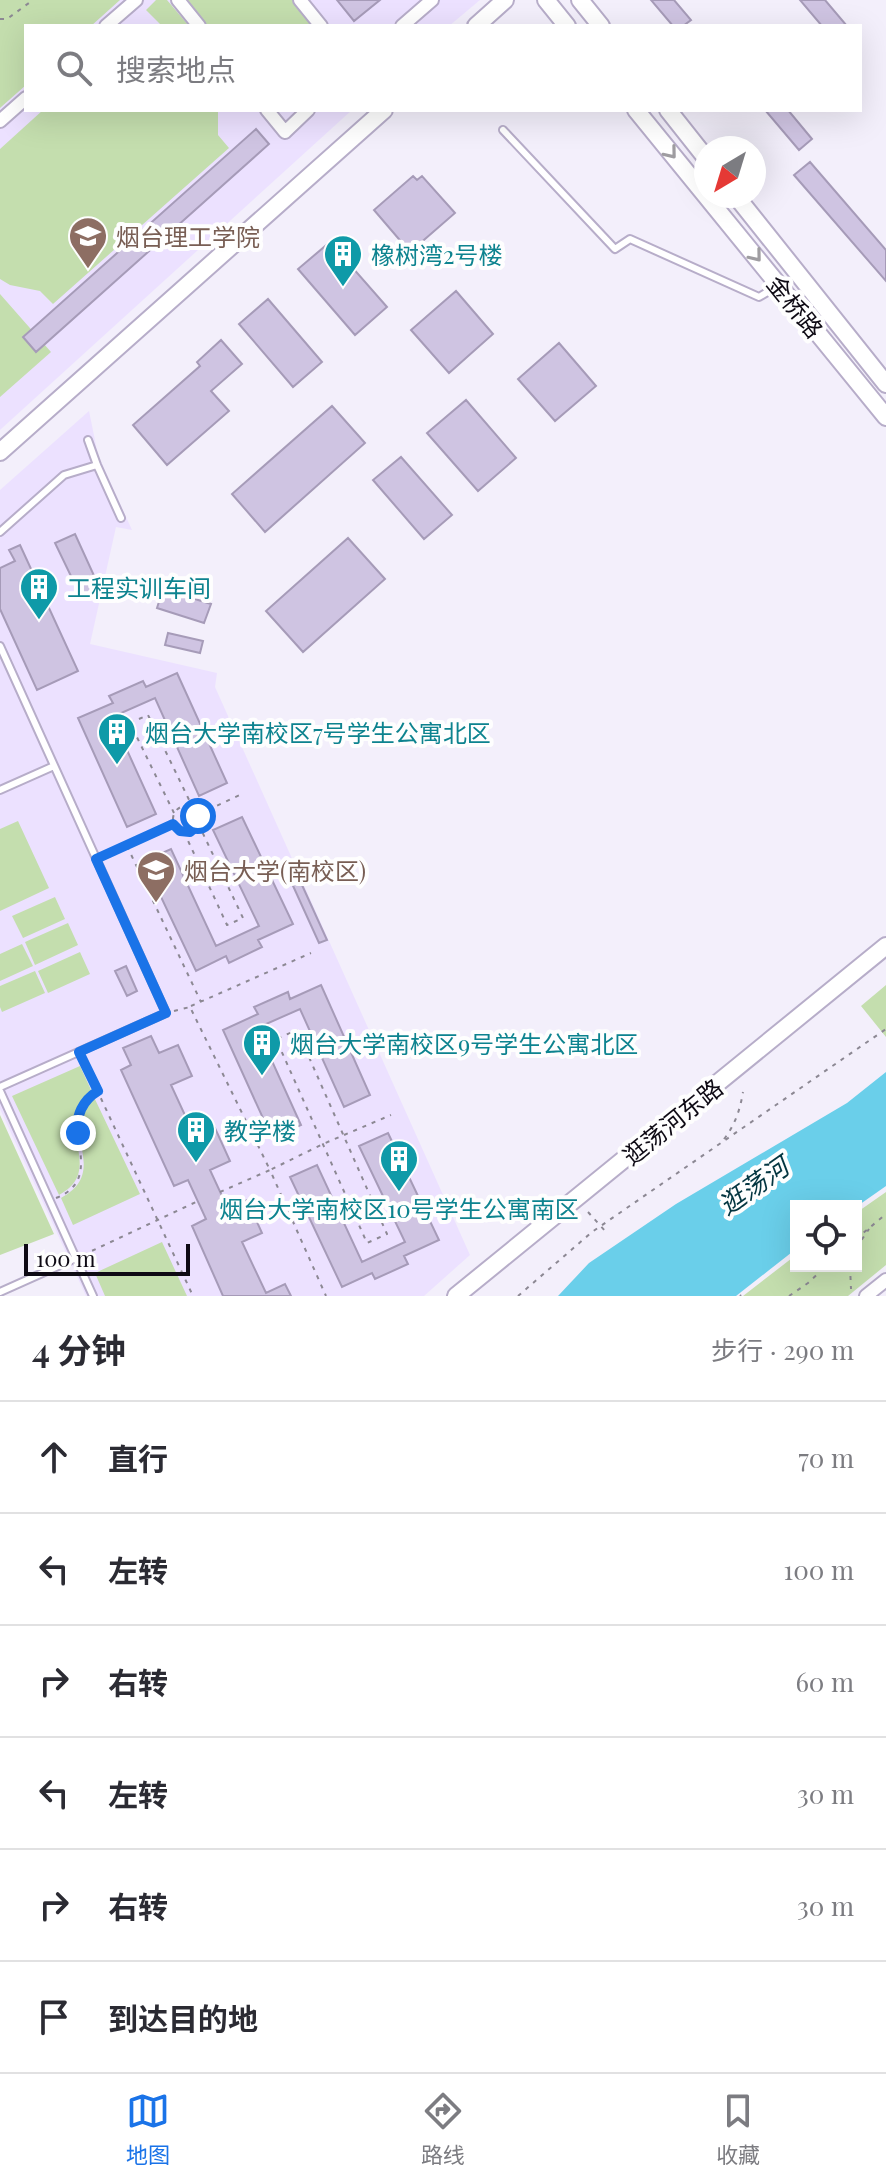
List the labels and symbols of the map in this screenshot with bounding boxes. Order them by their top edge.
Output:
north arrow [694,136,766,208]
one-way arrow [661,144,676,158]
school or university icon: 烟台理工学院 [67,215,109,270]
place label: 烟台理工学院 [116,220,260,252]
building icon: 橡树湾2号楼 [322,233,364,288]
place label: 橡树湾2号楼 [371,238,503,270]
one-way arrow [746,247,760,262]
street label: 金桥路 [761,268,831,344]
building icon: 工程实训车间 [18,566,60,621]
place label: 工程实训车间 [67,571,211,603]
building icon: 烟台大学南校区7号学生公寓北区 [96,711,138,766]
place label: 烟台大学南校区7号学生公寓北区 [145,716,491,748]
route start [180,798,216,834]
school or university icon: 烟台大学(南校区) [135,849,177,904]
place label: 烟台大学(南校区) [184,854,366,886]
building icon: 烟台大学南校区9号学生公寓北区 [241,1022,283,1077]
place label: 烟台大学南校区9号学生公寓北区 [290,1027,638,1059]
street label: 逛荡河东路 [615,1071,729,1171]
building icon: 教学楼 [175,1109,217,1164]
place label: 教学楼 [224,1114,296,1146]
route end [60,1115,96,1151]
building icon: 烟台大学南校区10号学生公寓南区 [378,1138,420,1193]
water label: 逛荡河 [711,1145,799,1222]
place label: 烟台大学南校区10号学生公寓南区 [219,1192,579,1224]
scale bar [24,1240,190,1276]

